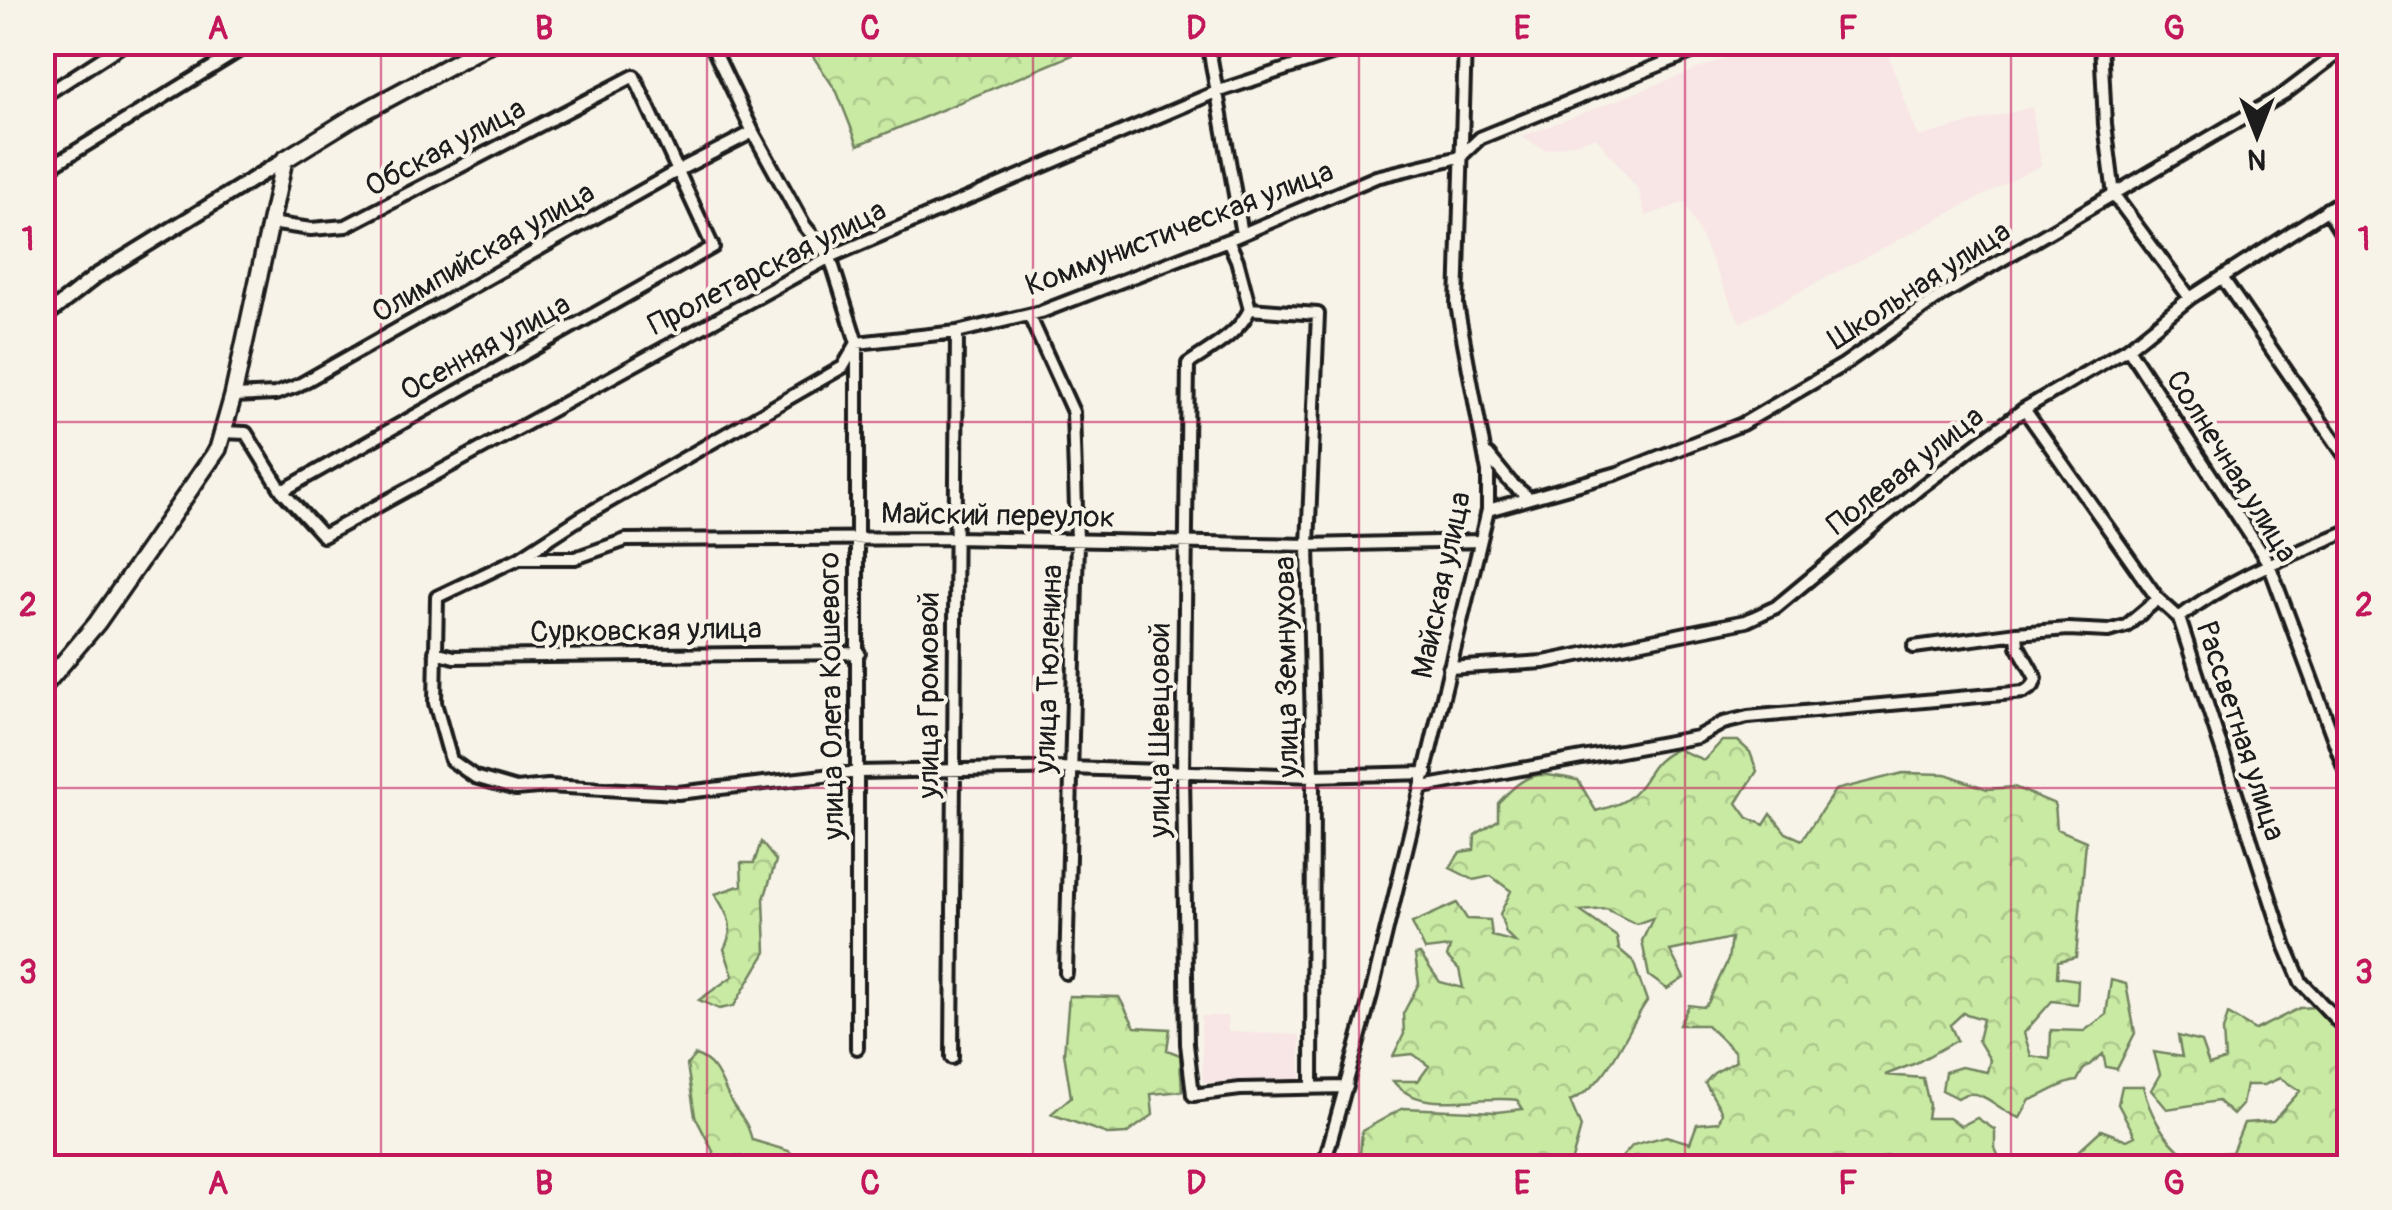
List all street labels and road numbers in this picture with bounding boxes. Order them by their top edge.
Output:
street label: Обская улица [359,90,532,205]
street label: Коммунистическая улица [1020,153,1338,304]
street label: Олимпийская улица [365,174,601,331]
street label: Пролетарская улица [642,191,892,343]
street label: Школьная улица [1821,213,2017,358]
street label: Осенняя улица [394,286,577,409]
street label: Солнечная улица [2158,363,2305,569]
street label: Полевая улица [1820,398,1991,543]
street label: Майская улица [1404,488,1479,682]
street label: Майский переулок [881,495,1115,536]
street label: улица Олега Кошевого [810,552,853,841]
street label: улица Земнухова [1266,556,1307,779]
street label: улица Тюленина [1026,564,1071,775]
street label: улица Громовой [910,592,947,800]
street label: Сурковская улица [530,610,762,651]
street label: Рассветная улица [2188,617,2293,845]
street label: улица Шевцовой [1141,622,1178,839]

